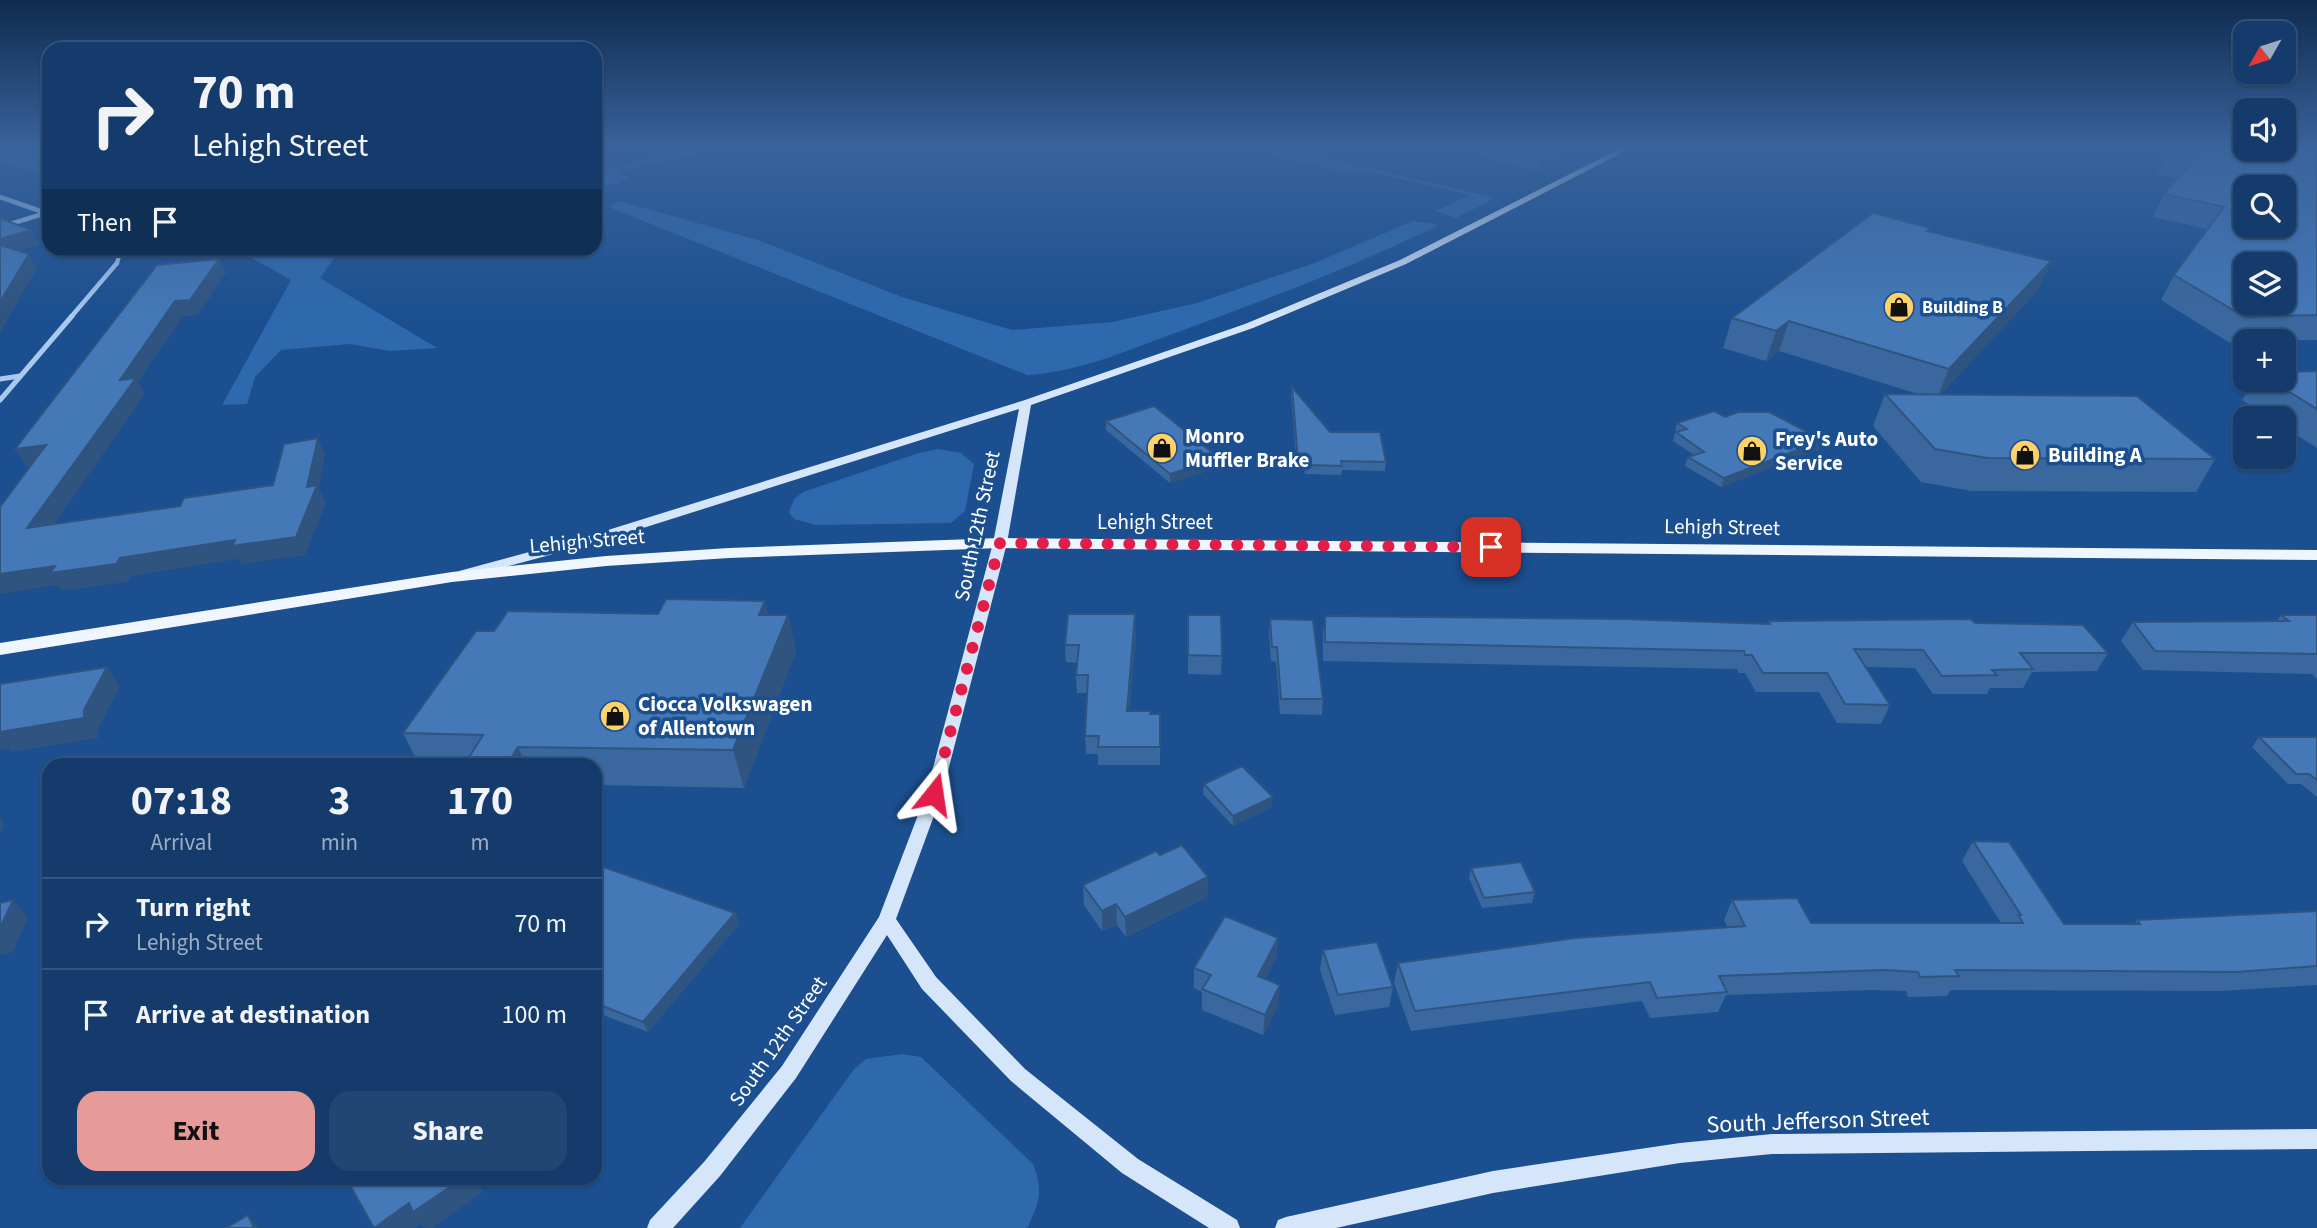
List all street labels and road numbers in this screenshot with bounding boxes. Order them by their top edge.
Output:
street label: South 12th Street [946,448,1008,604]
street label: Lehigh Street [1097,507,1213,537]
street label: Lehigh Street [1664,511,1780,543]
street label: Lehigh Street [528,521,646,561]
street label: South 12th Street [722,970,834,1112]
street label: South Jefferson Street [1706,1100,1930,1142]

